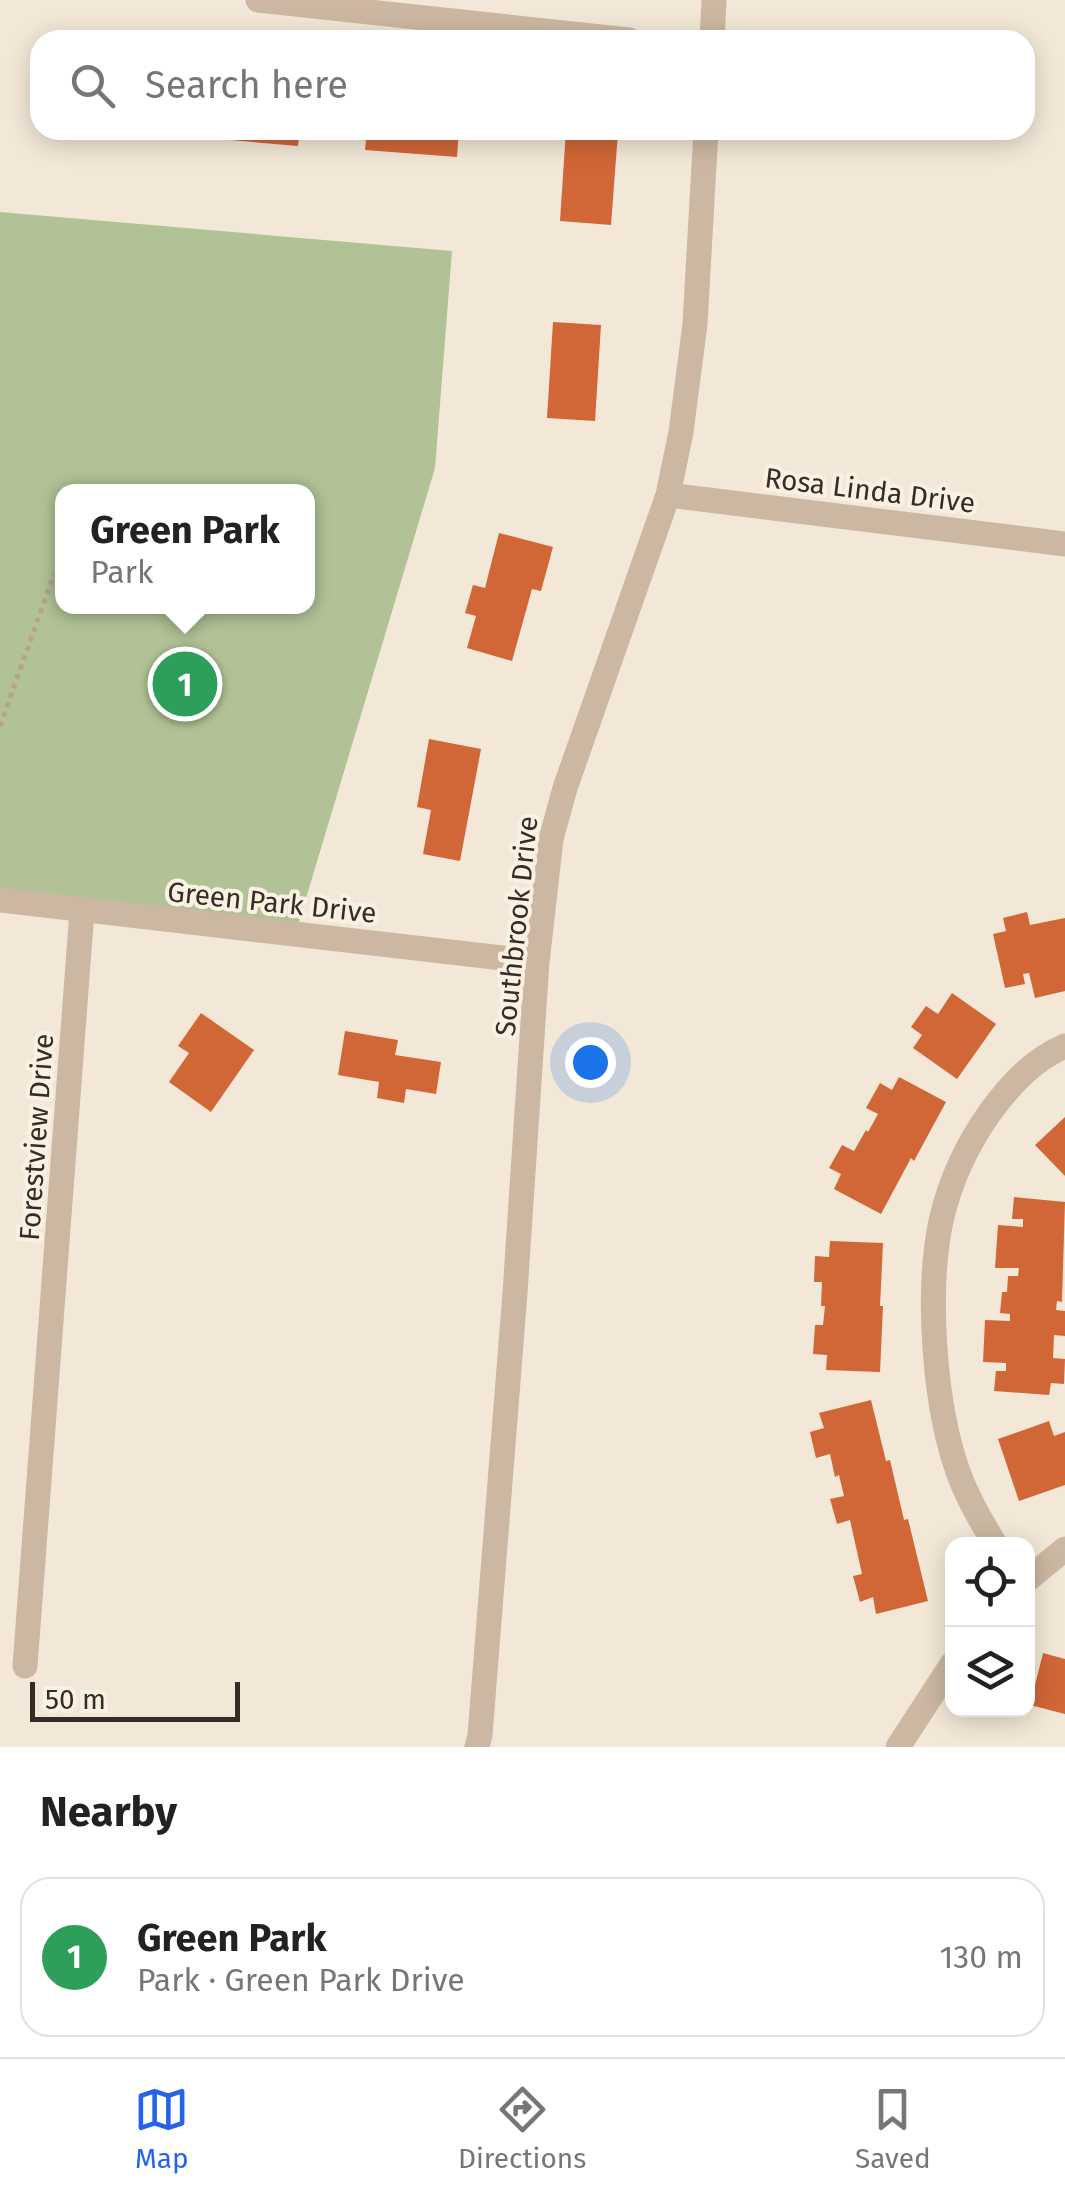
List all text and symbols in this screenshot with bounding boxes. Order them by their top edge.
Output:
search box [30,30,1035,140]
icon: search [65,58,120,113]
text: Search here [145,62,348,108]
street label: Rosa Linda Drive [763,461,977,520]
popup [55,484,315,614]
text: Green Park [90,507,280,553]
text: Park [90,553,153,591]
pin: 1 [152,646,218,722]
street label: Southbrook Drive [489,814,544,1038]
street label: Green Park Drive [166,875,378,930]
street label: Forestview Drive [13,1032,60,1242]
your location [565,1037,616,1088]
map controls [945,1537,1035,1717]
button: locate [945,1537,1035,1627]
button: layers [945,1627,1035,1717]
scale bar [30,1677,240,1722]
text: 50 m [45,1683,106,1716]
text: Nearby [40,1787,177,1837]
text: Green Park [137,1915,326,1961]
text: 1 [67,1938,82,1976]
text: 130 m [939,1938,1023,1976]
text: Park · Green Park Drive [137,1961,465,1999]
tab: Map [134,2082,189,2175]
tab: Directions [458,2082,586,2175]
tab: Saved [855,2082,931,2175]

